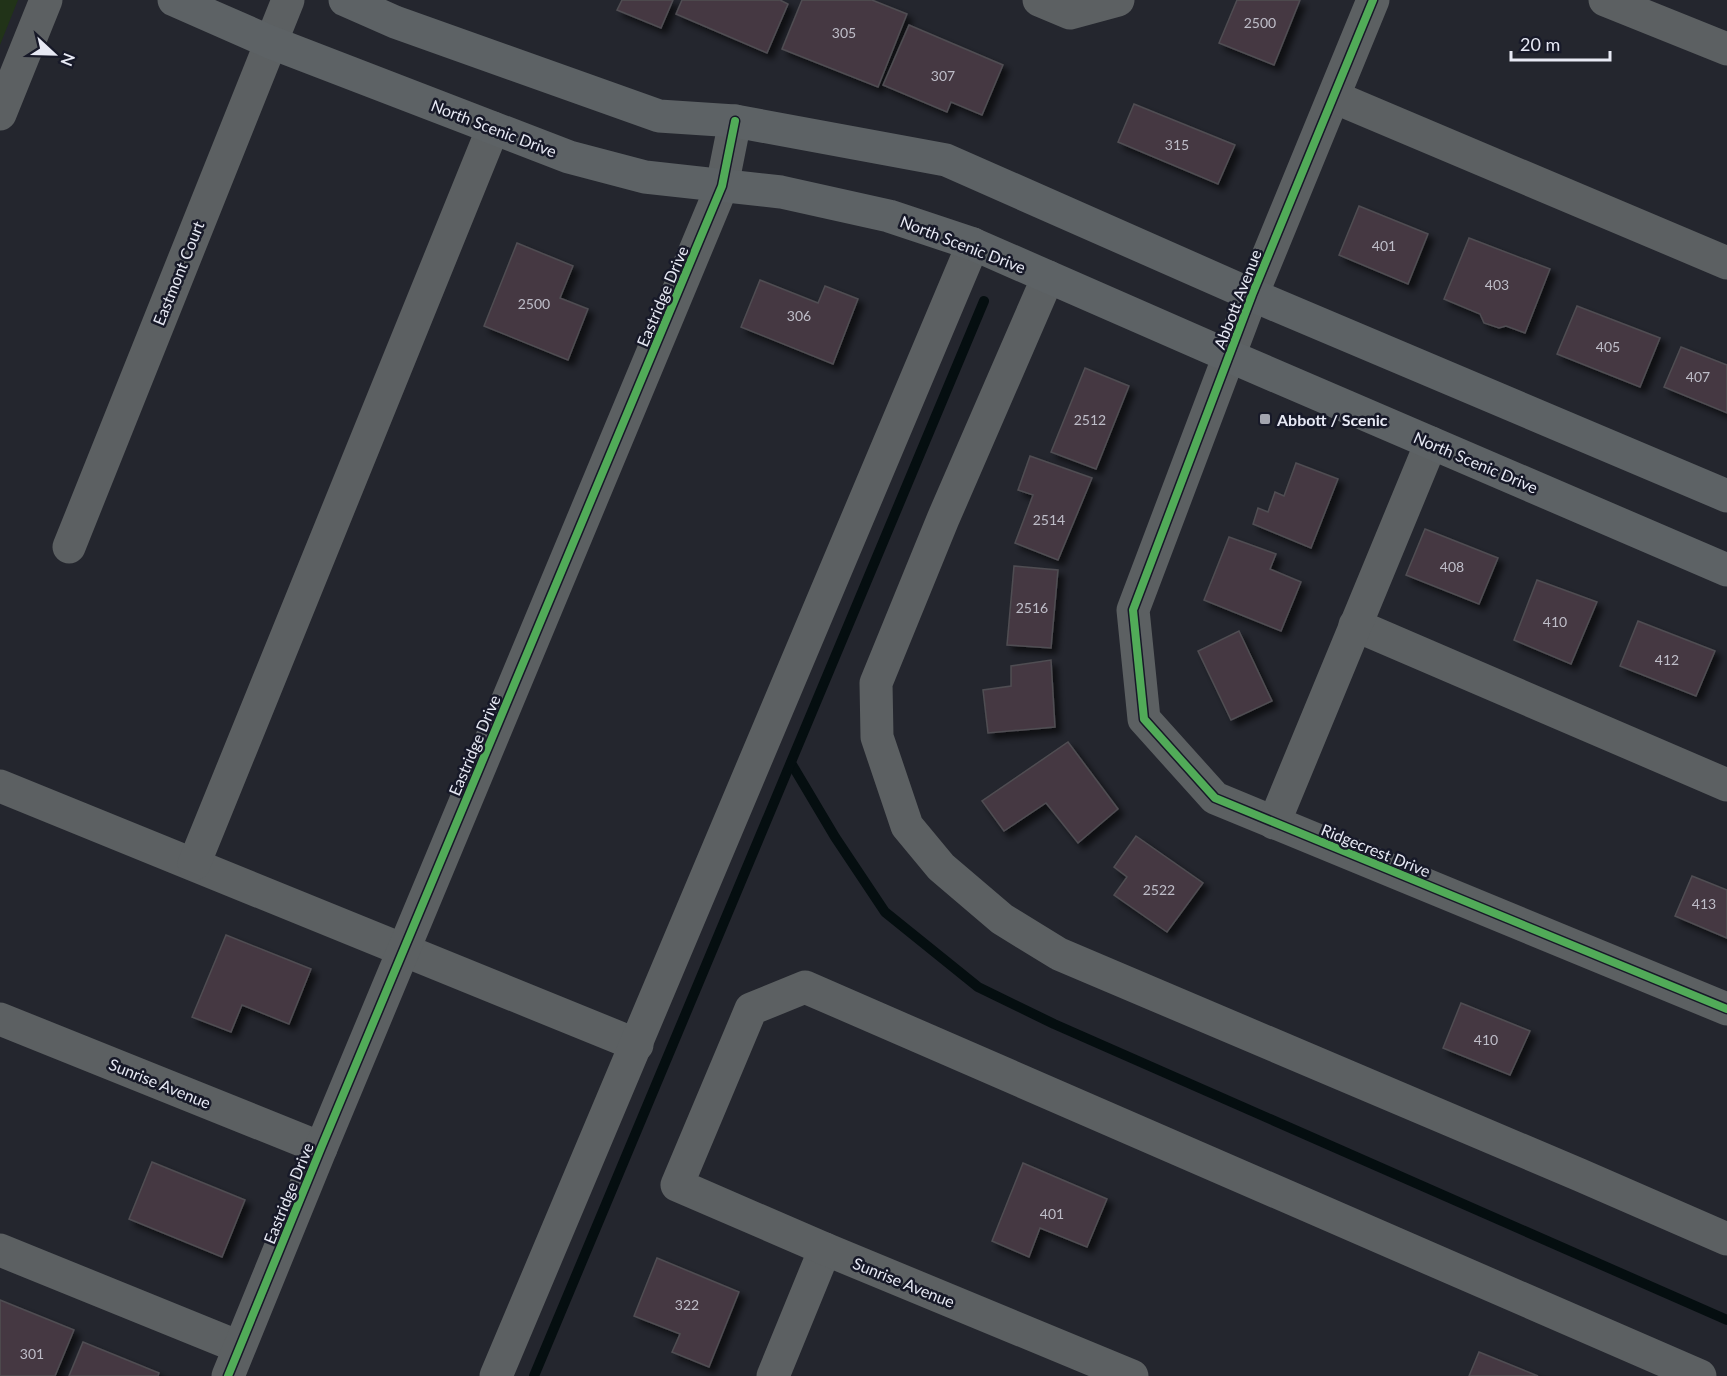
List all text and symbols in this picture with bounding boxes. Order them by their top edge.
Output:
house number: 2500 [1244,14,1276,31]
north arrow [24,24,84,84]
house number: 305 [832,24,856,41]
scale bar [1511,24,1610,62]
text: 20 m [1520,33,1560,55]
text: N [57,51,79,69]
house number: 307 [931,67,955,84]
street label: North Scenic Drive [429,95,559,161]
house number: 315 [1165,136,1189,153]
street label: North Scenic Drive [898,211,1028,277]
street label: Eastmont Court [148,218,208,328]
house number: 401 [1372,237,1396,254]
street label: Eastridge Drive [632,243,692,349]
street label: Abbott Avenue [1209,247,1265,351]
house number: 403 [1485,276,1509,293]
house number: 2500 [518,295,550,312]
house number: 306 [787,307,811,324]
house number: 405 [1596,338,1620,355]
house number: 407 [1686,368,1710,385]
place label: Abbott / Scenic [1276,410,1388,429]
house number: 2512 [1074,411,1106,428]
marker: Abbott / Scenic [1258,412,1272,426]
street label: North Scenic Drive [1411,427,1541,497]
house number: 2514 [1033,511,1065,528]
house number: 408 [1440,558,1464,575]
house number: 2516 [1016,599,1048,616]
house number: 410 [1543,613,1567,630]
house number: 412 [1655,651,1679,668]
street label: Eastridge Drive [444,692,504,798]
street label: Ridgecrest Drive [1319,819,1433,881]
house number: 2522 [1143,881,1175,898]
house number: 413 [1692,895,1716,912]
house number: 410 [1474,1031,1498,1048]
street label: Sunrise Avenue [106,1054,214,1112]
street label: Eastridge Drive [259,1140,317,1246]
house number: 401 [1040,1205,1064,1222]
street label: Sunrise Avenue [850,1253,958,1311]
house number: 322 [675,1296,699,1313]
house number: 301 [20,1345,44,1362]

